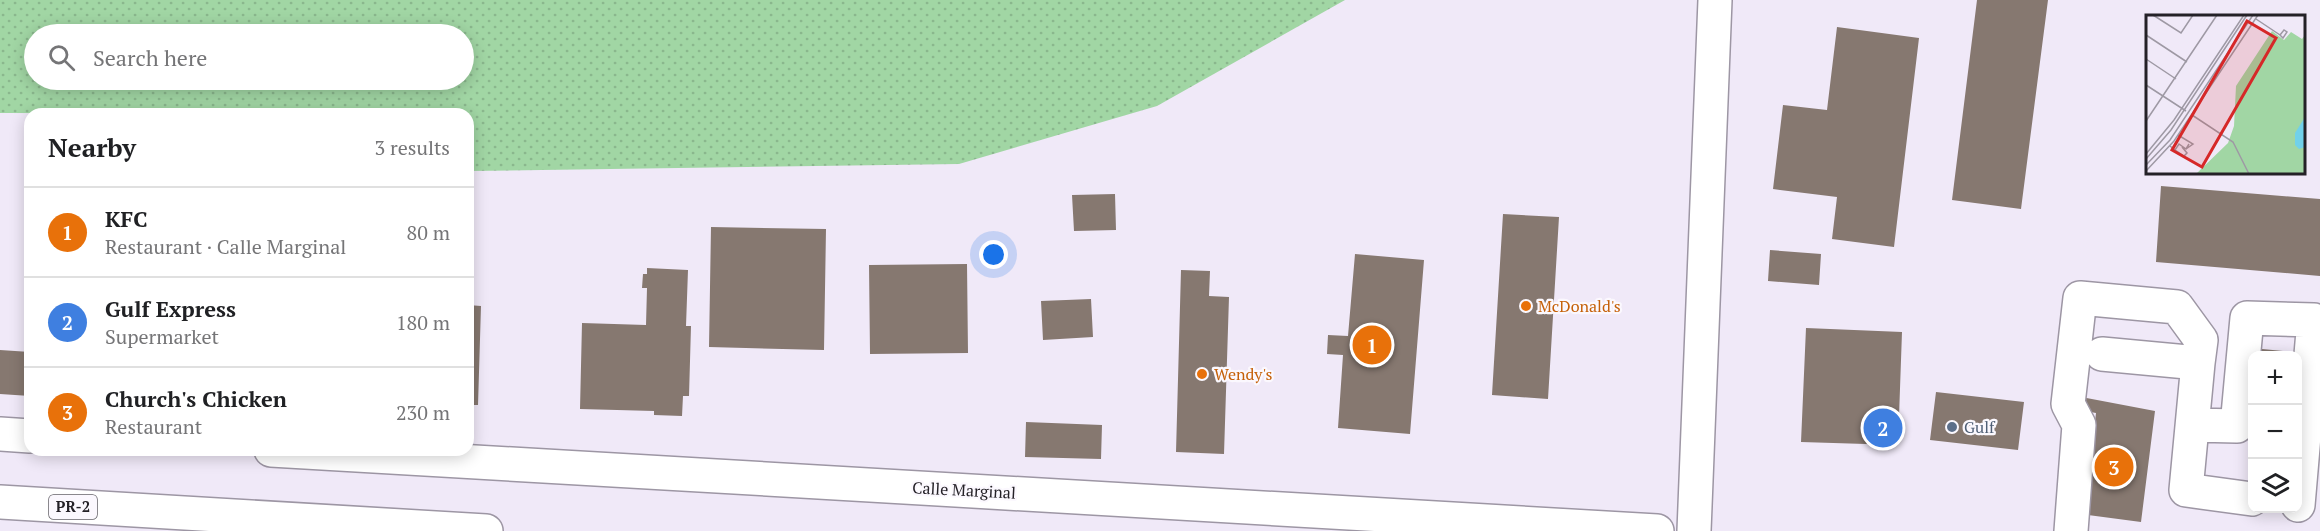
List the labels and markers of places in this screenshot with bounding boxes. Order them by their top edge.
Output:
place label: McDonald's [1538,295,1621,317]
marker: McDonald's [1519,299,1533,313]
pin: 1 [1352,322,1392,368]
place label: Wendy's [1214,363,1273,385]
marker: Wendy's [1195,367,1209,381]
pin: 2 [1864,406,1902,450]
place label: Gulf [1964,416,1996,438]
marker: Gulf [1945,420,1959,434]
pin: 3 [2094,444,2134,490]

